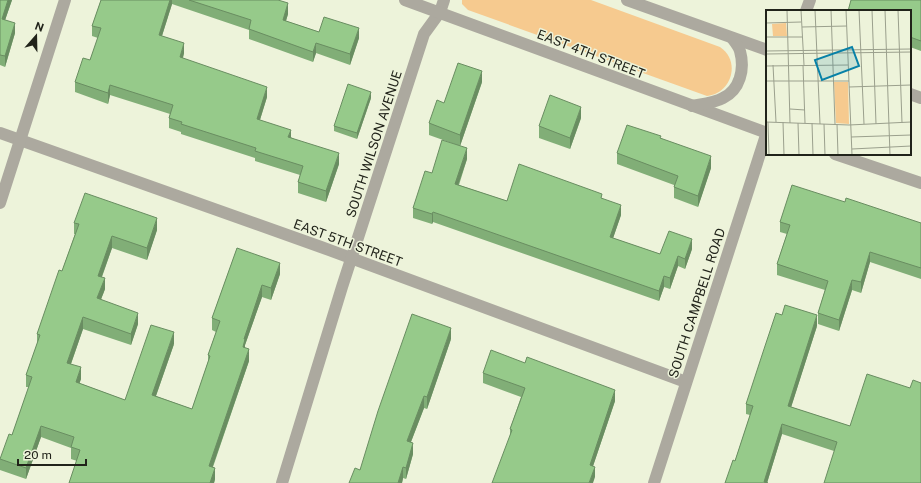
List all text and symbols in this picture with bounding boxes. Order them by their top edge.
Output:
inset map [766,10,911,155]
north arrow [16,16,56,56]
text: N [33,19,46,34]
street label: EAST 4TH STREET [535,27,647,82]
street label: SOUTH WILSON AVENUE [343,69,405,219]
street label: EAST 5TH STREET [292,216,405,270]
street label: SOUTH CAMPBELL ROAD [666,226,728,380]
scale bar [18,441,86,467]
text: 20 m [24,448,52,462]

